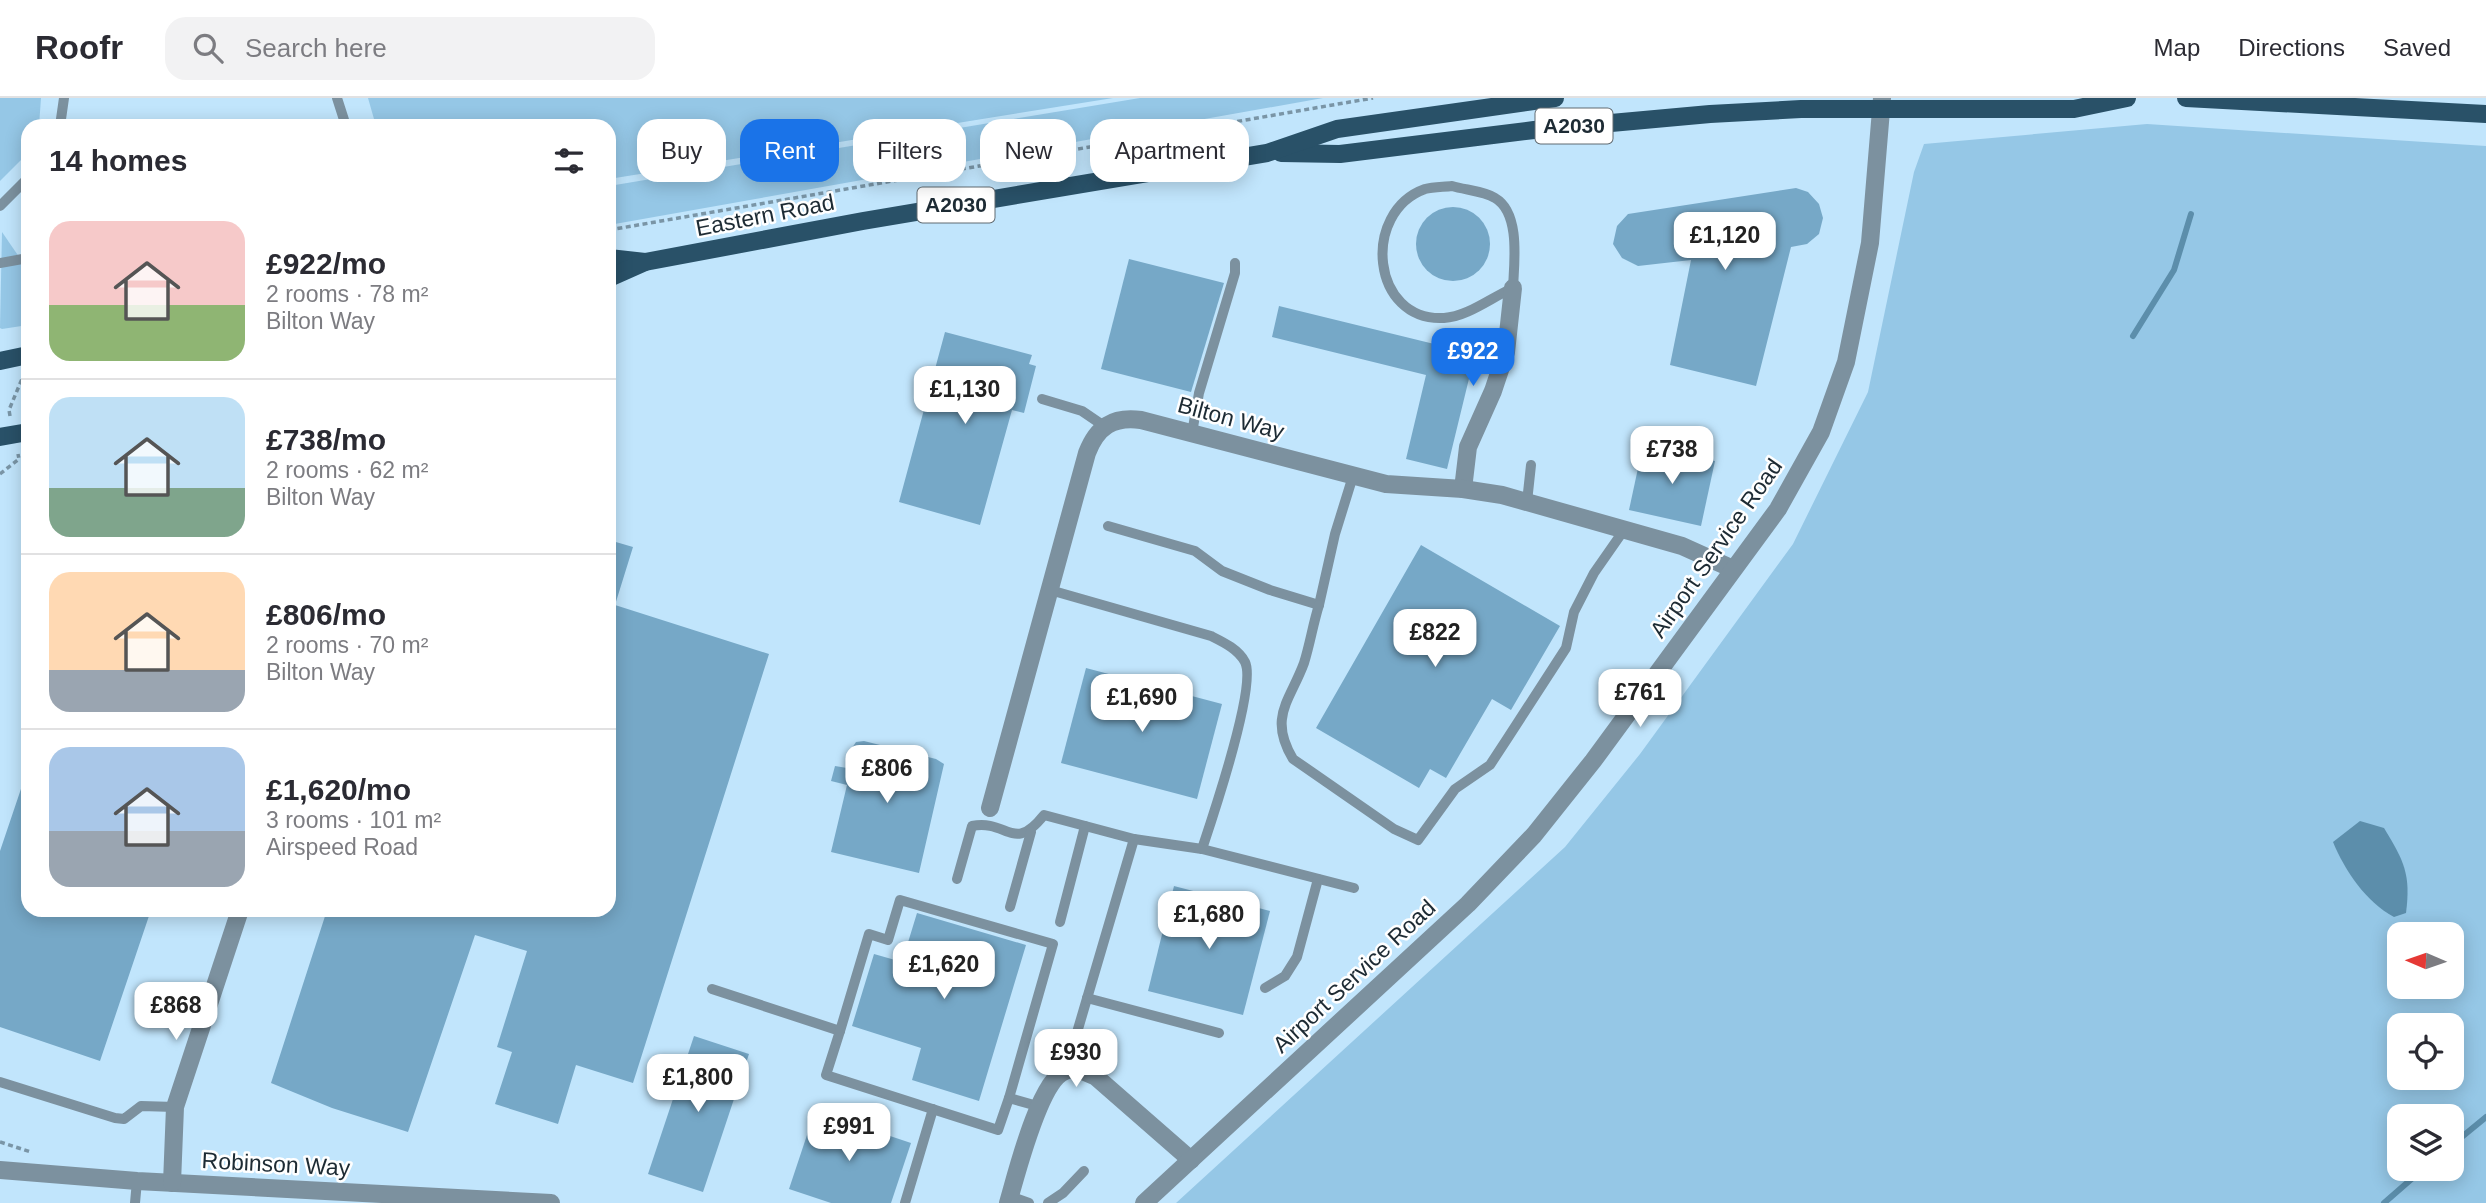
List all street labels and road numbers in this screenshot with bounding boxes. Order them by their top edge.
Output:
road number: A2030 [1536,108,1612,144]
road number: A2030 [918,188,995,222]
street label: Eastern Road [693,189,837,241]
street label: Bilton Way [1175,391,1288,445]
street label: Airport Service Road [1644,454,1788,642]
street label: Airport Service Road [1268,894,1440,1058]
street label: Robinson Way [201,1147,351,1181]

